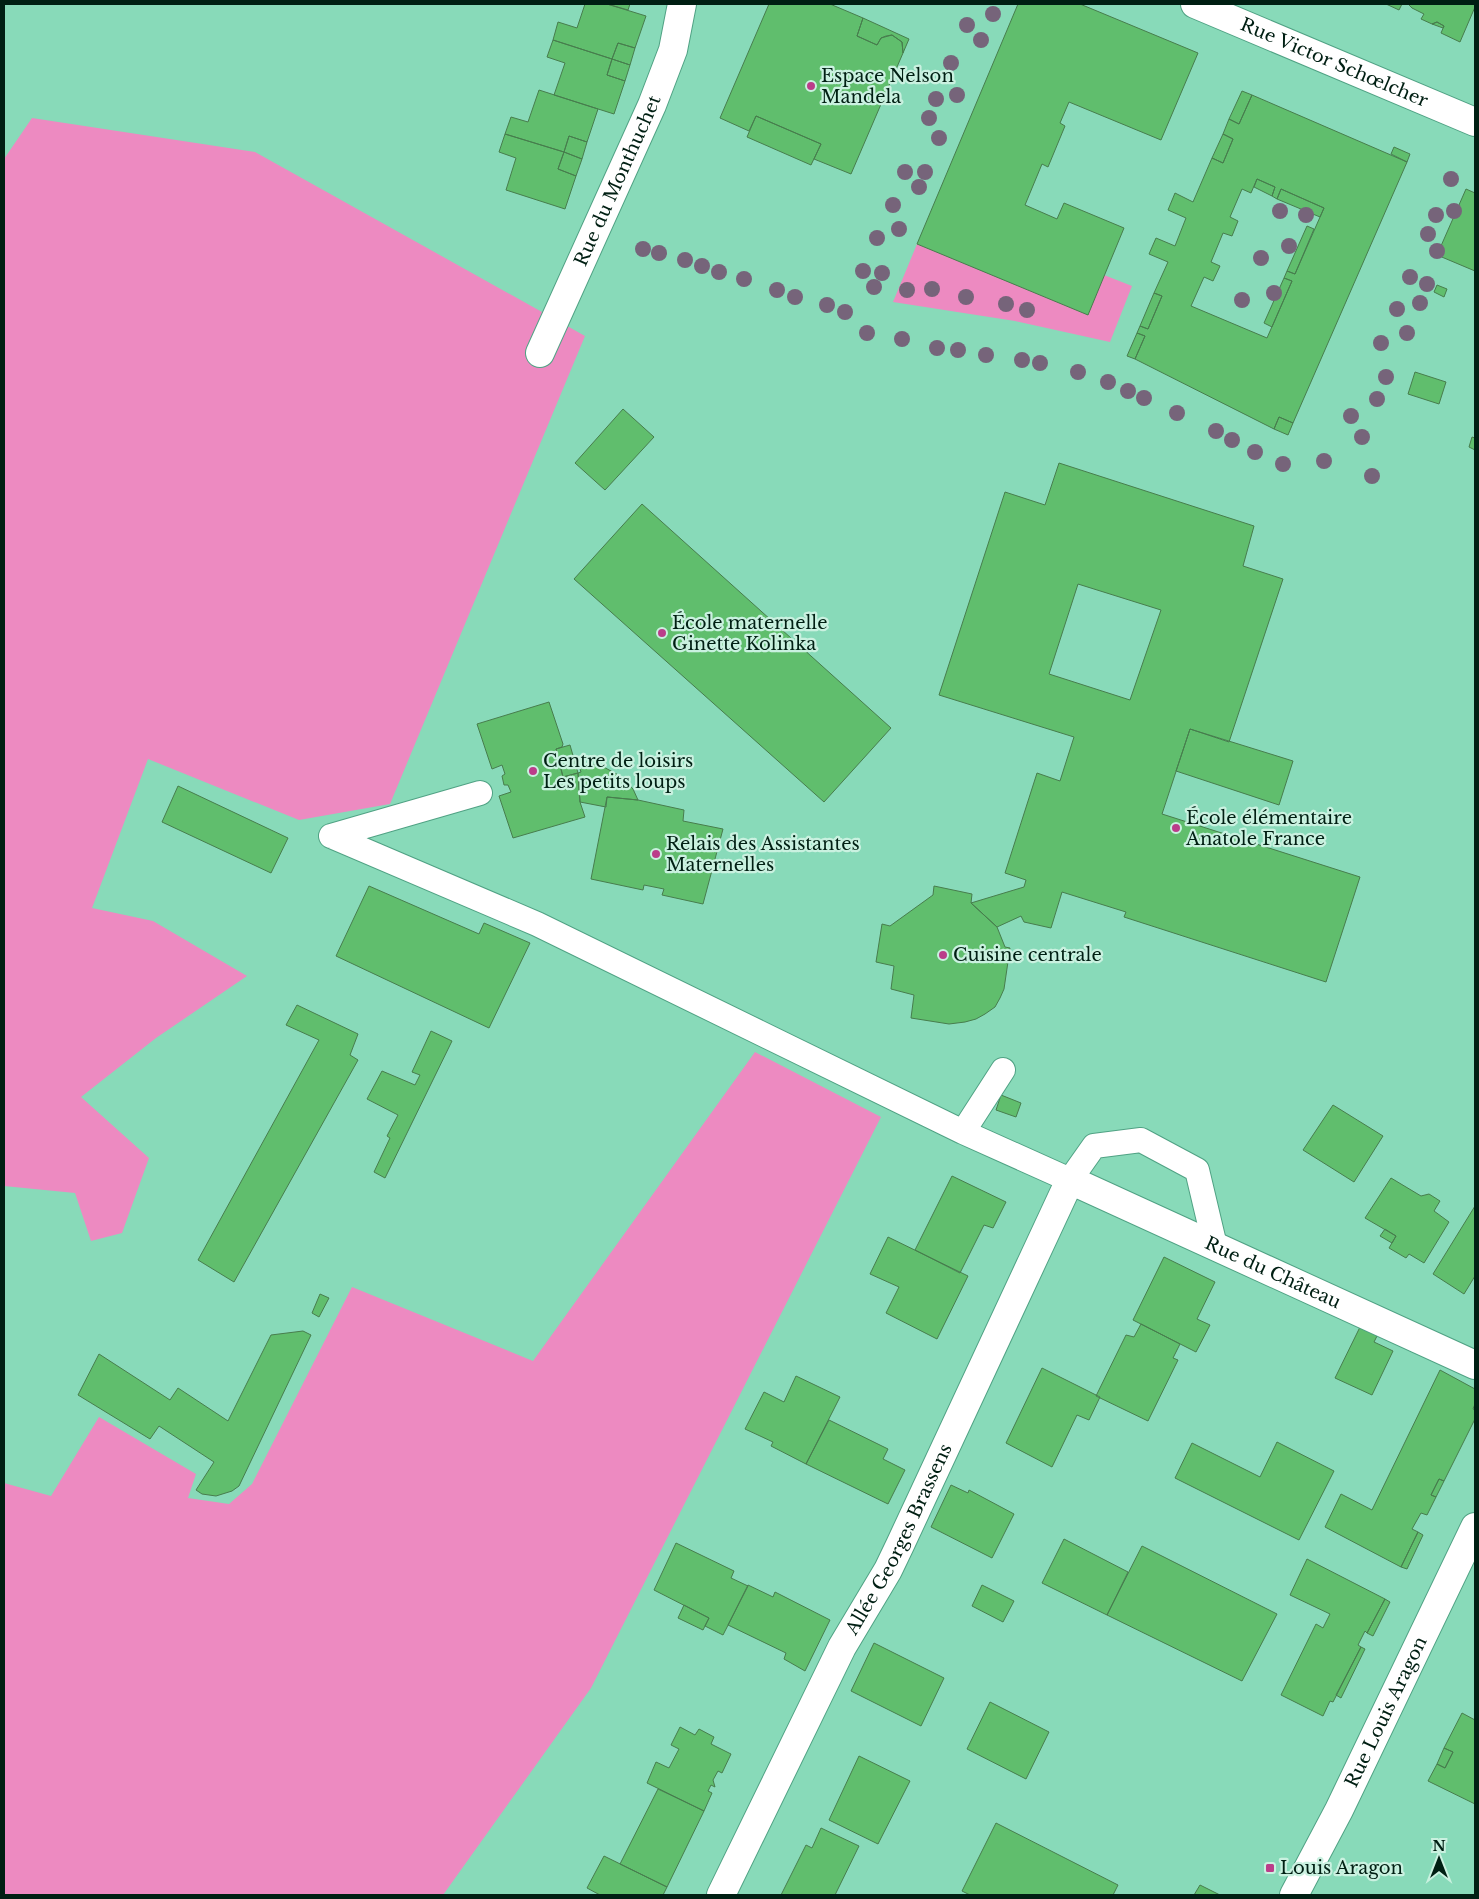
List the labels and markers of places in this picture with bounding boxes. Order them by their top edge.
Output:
place label: Espace Nelson Mandela [821,65,954,108]
marker: Espace Nelson Mandela [805,80,817,92]
place label: École maternelle Ginette Kolinka [672,611,828,655]
marker: École maternelle Ginette Kolinka [656,627,668,639]
place label: Centre de loisirs Les petits loups [543,750,693,793]
marker: Centre de loisirs Les petits loups [527,765,539,777]
place label: École élémentaire Anatole France [1185,806,1352,850]
marker: École élémentaire Anatole France [1170,822,1182,834]
place label: Relais des Assistantes Maternelles [666,833,860,876]
marker: Relais des Assistantes Maternelles [650,848,662,860]
place label: Cuisine centrale [953,944,1102,966]
marker: Cuisine centrale [937,949,949,961]
place label: Louis Aragon [1280,1857,1403,1879]
marker: Louis Aragon [1264,1862,1276,1874]

